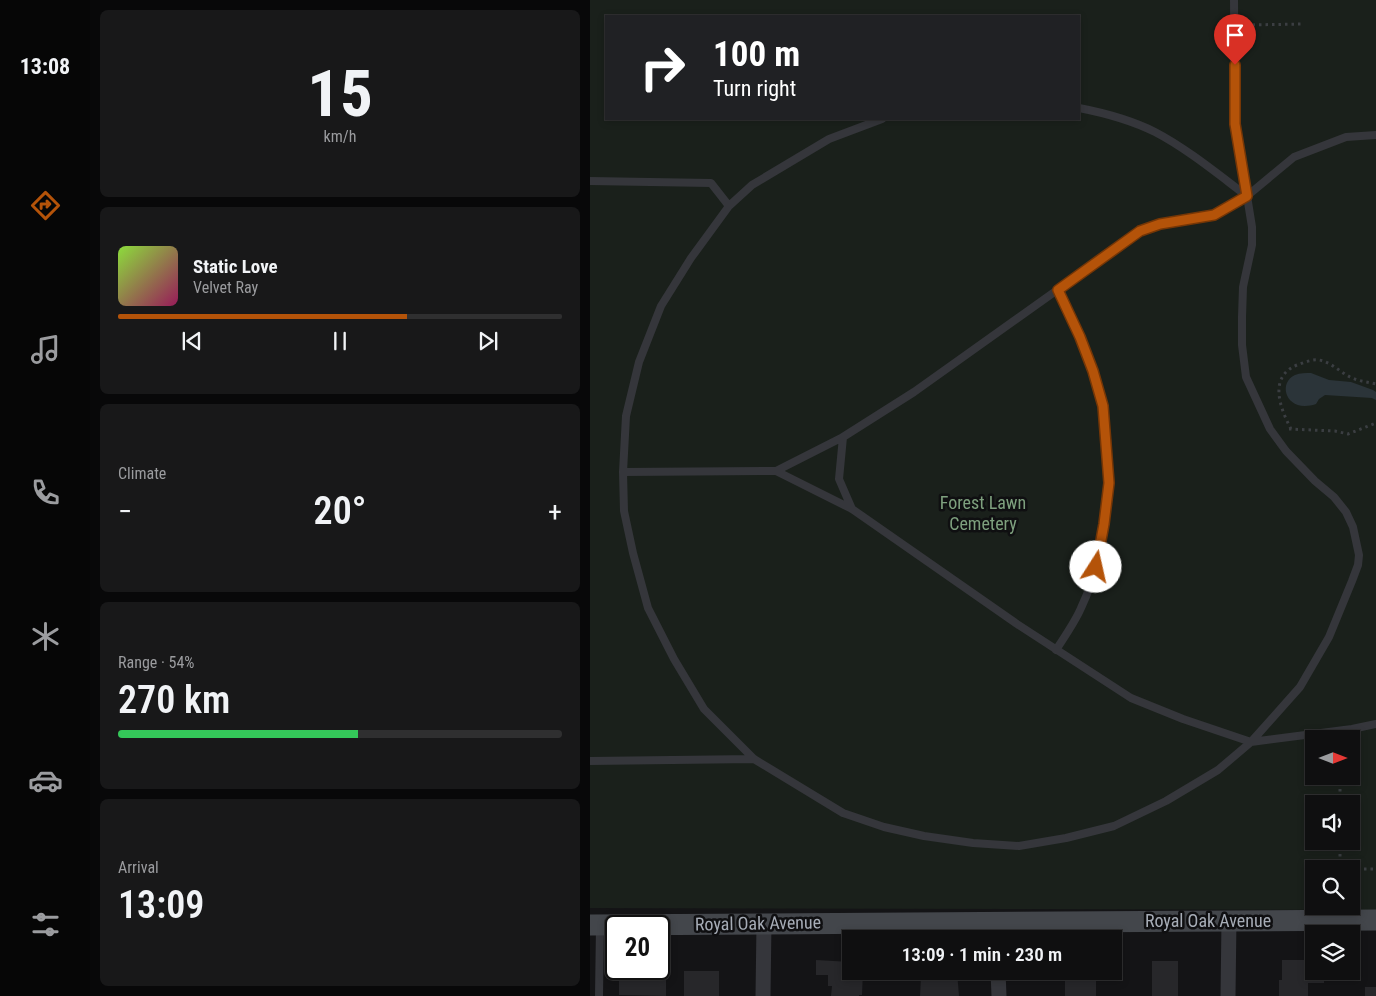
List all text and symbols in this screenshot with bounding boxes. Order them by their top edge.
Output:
pin [1214,14,1256,65]
icon: arrive [1221,21,1249,49]
text: 100 m [713,34,800,75]
icon: right [630,35,695,100]
text: 13:08 [20,54,70,79]
text: 15 [307,56,373,132]
text: Turn right [713,76,796,101]
text: km/h [324,127,356,146]
icon: directions [28,188,63,223]
text: Static Love [193,255,278,278]
text: Velvet Ray [193,278,258,297]
icon: previous [178,327,206,355]
icon: pause [326,327,354,355]
icon: next [474,327,502,355]
icon: music [28,332,63,367]
text: Climate [118,464,166,483]
icon: phone [28,475,63,510]
text: 20° [314,489,366,533]
park label: Forest Lawn Cemetery [940,492,1026,534]
text: − [118,495,132,528]
text: + [548,495,562,528]
position arrow [1069,540,1121,592]
icon: climate [28,619,63,654]
text: Range · 54% [118,653,194,672]
text: 270 km [118,678,230,722]
north arrow [1305,730,1360,785]
map controls [1305,730,1360,980]
icon: car [28,763,63,798]
button: sound [1305,795,1360,850]
text: Arrival [118,858,159,877]
button: search [1305,860,1360,915]
text: 13:09 [118,883,204,927]
icon: filters [28,907,63,942]
street label: Royal Oak Avenue [1145,910,1271,931]
street label: Royal Oak Avenue [695,911,821,935]
speed limit sign: 20 [605,915,670,980]
button: layers [1305,925,1360,980]
text: 13:09 · 1 min · 230 m [902,943,1062,966]

